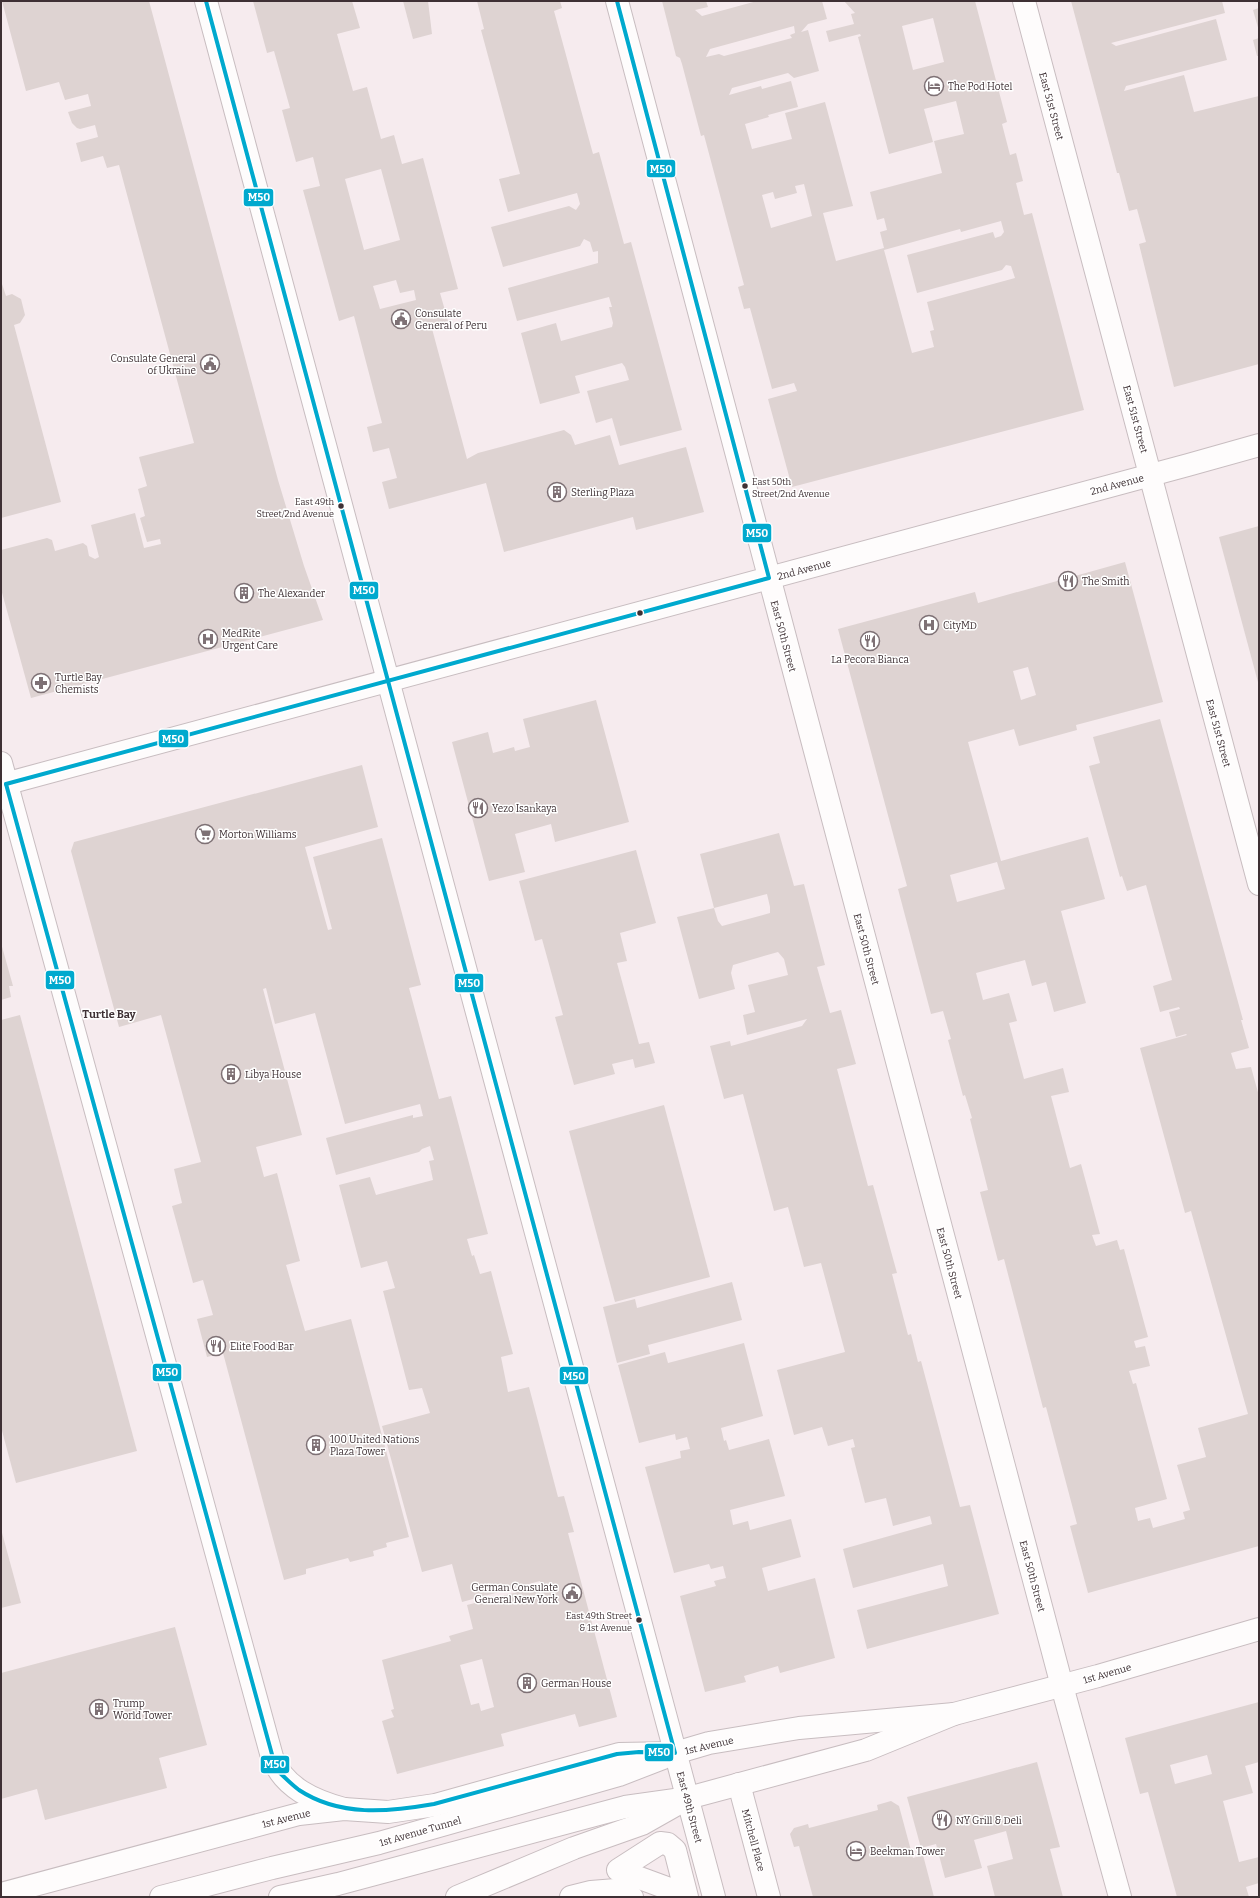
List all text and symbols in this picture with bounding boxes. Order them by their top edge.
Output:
street label: East 51st Street [1036,71,1066,142]
hotel icon: The Pod Hotel [923,75,945,97]
place label: The Pod Hotel [948,81,1012,93]
line badge: M50 [646,159,676,178]
text: M50 [650,163,672,176]
line badge: M50 [243,188,274,207]
text: M50 [248,191,270,204]
public building icon: Consulate General of Peru [390,308,412,330]
place label: Consulate General of Peru [415,308,487,332]
place label: Consulate General of Ukraine [111,353,196,377]
public building icon: Consulate General of Ukraine [199,353,221,375]
street label: East 51st Street [1120,384,1150,455]
street label: 2nd Avenue [1089,472,1145,498]
place label: East 50th Street/2nd Avenue [752,477,830,499]
building icon: Sterling Plaza [546,481,568,503]
marker: East 50th Street/2nd Avenue [740,481,750,491]
place label: Sterling Plaza [571,487,635,499]
place label: East 49th Street/2nd Avenue [256,497,334,519]
marker: East 49th Street/2nd Avenue [336,501,346,511]
line badge: M50 [742,523,772,543]
text: M50 [746,527,768,540]
street label: 2nd Avenue [776,557,832,583]
restaurant icon: The Smith [1057,570,1079,592]
place label: The Smith [1082,576,1130,588]
line badge: M50 [349,581,379,600]
building icon: The Alexander [233,582,255,604]
text: M50 [353,584,375,597]
place label: The Alexander [258,588,326,600]
street label: East 50th Street [768,599,798,674]
unlabelled marker [635,608,645,618]
hospital icon: CityMD [918,614,940,636]
place label: CityMD [943,620,977,632]
hospital icon: MedRite Urgent Care [197,628,219,650]
place label: MedRite Urgent Care [222,628,278,652]
restaurant icon: La Pecora Bianca [859,630,881,652]
place label: La Pecora Bianca [831,654,909,666]
pharmacy icon: Turtle Bay Chemists [30,672,52,694]
place label: Turtle Bay Chemists [55,672,103,696]
street label: East 51st Street [1203,698,1233,769]
line badge: M50 [158,729,189,748]
text: M50 [162,733,184,746]
restaurant icon: Yezo Isankaya [467,797,489,819]
place label: Yezo Isankaya [492,803,557,815]
supermarket icon: Morton Williams [194,823,216,845]
place label: Morton Williams [219,829,297,841]
street label: East 50th Street [851,912,881,987]
line badge: M50 [45,970,75,990]
line badge: M50 [454,973,484,993]
text: M50 [49,974,71,987]
text: M50 [458,977,480,990]
district label: Turtle Bay [82,1008,137,1021]
building icon: Libya House [220,1063,242,1085]
place label: Libya House [245,1069,302,1081]
street label: East 50th Street [934,1226,964,1301]
restaurant icon: Elite Food Bar [205,1335,227,1357]
place label: Elite Food Bar [230,1341,294,1353]
line badge: M50 [152,1363,182,1382]
text: M50 [156,1366,178,1379]
line badge: M50 [559,1366,589,1385]
text: M50 [563,1370,585,1383]
building icon: 100 United Nations Plaza Tower [305,1434,327,1456]
place label: 100 United Nations Plaza Tower [330,1434,419,1458]
street label: East 50th Street [1017,1539,1047,1614]
place label: German Consulate General New York [471,1582,558,1606]
public building icon: German Consulate General New York [561,1582,583,1604]
place label: East 49th Street & 1st Avenue [566,1611,633,1633]
marker: East 49th Street & 1st Avenue [634,1615,644,1625]
street label: 1st Avenue [1082,1661,1133,1687]
building icon: German House [516,1672,538,1694]
place label: German House [541,1678,611,1690]
building icon: Trump World Tower [88,1698,110,1720]
place label: Trump World Tower [113,1698,172,1722]
street label: 1st Avenue [684,1735,735,1757]
line badge: M50 [644,1743,674,1762]
text: M50 [648,1746,670,1759]
line badge: M50 [260,1755,290,1774]
text: M50 [264,1758,286,1771]
street label: East 49th Street [674,1770,704,1845]
street label: 1st Avenue [261,1807,312,1831]
street label: Mitchell Place [739,1808,767,1873]
restaurant icon: NY Grill & Deli [931,1809,953,1831]
street label: 1st Avenue Tunnel [378,1815,463,1849]
place label: NY Grill & Deli [956,1815,1022,1827]
hotel icon: Beekman Tower [845,1840,867,1862]
place label: Beekman Tower [870,1846,945,1858]

